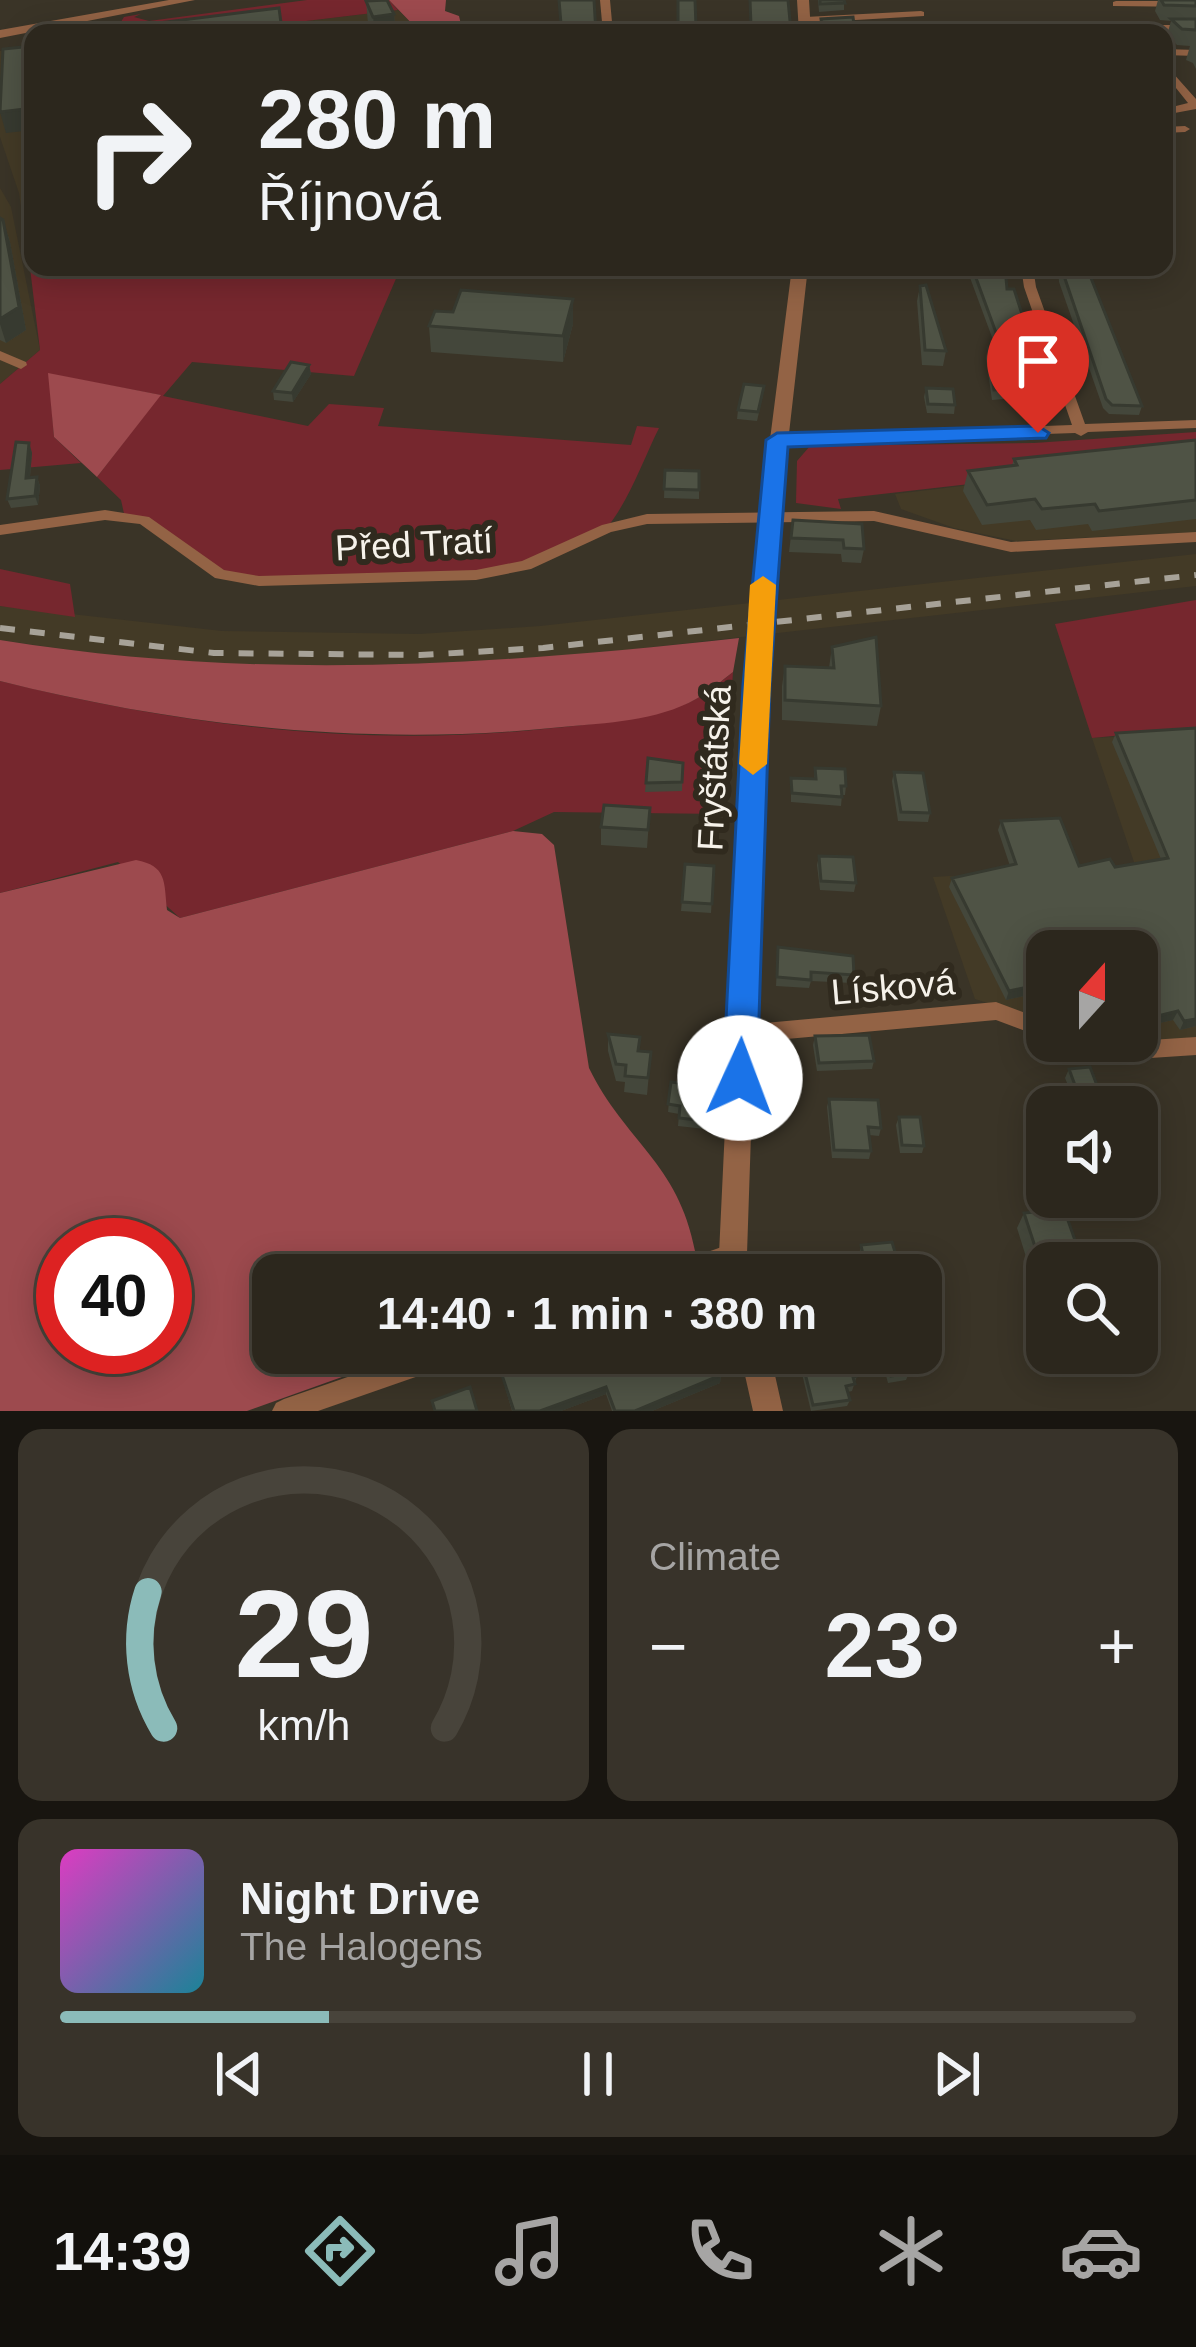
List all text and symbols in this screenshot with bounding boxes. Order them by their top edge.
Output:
icon: right [60,72,216,228]
text: 280 m [258,72,496,166]
text: Říjnová [258,171,441,231]
pin [987,310,1089,433]
icon: arrive [1005,328,1071,394]
street label: Před Tratí [334,519,494,569]
street label: Fryštátská [689,683,739,852]
north arrow [1026,930,1158,1062]
map controls [1026,930,1158,1374]
street label: Lísková [829,961,958,1013]
position arrow [677,1015,803,1141]
button: sound [1026,1086,1158,1218]
speed limit sign: 40 [36,1218,192,1374]
button: search [1026,1242,1158,1374]
text: 14:40 · 1 min · 380 m [377,1288,817,1339]
text: Climate [649,1535,781,1578]
text: 29 [234,1564,373,1703]
text: 23° [824,1596,961,1696]
text: − [649,1609,688,1683]
text: + [1097,1609,1136,1683]
text: km/h [257,1701,350,1749]
text: Night Drive [240,1873,480,1924]
text: The Halogens [240,1925,483,1968]
icon: previous [206,2041,272,2107]
icon: pause [565,2041,631,2107]
icon: next [924,2041,990,2107]
icon: directions [298,2209,382,2293]
icon: music [488,2209,572,2293]
icon: phone [678,2209,762,2293]
icon: climate [869,2209,953,2293]
icon: car [1059,2209,1143,2293]
text: 14:39 [53,2221,191,2281]

